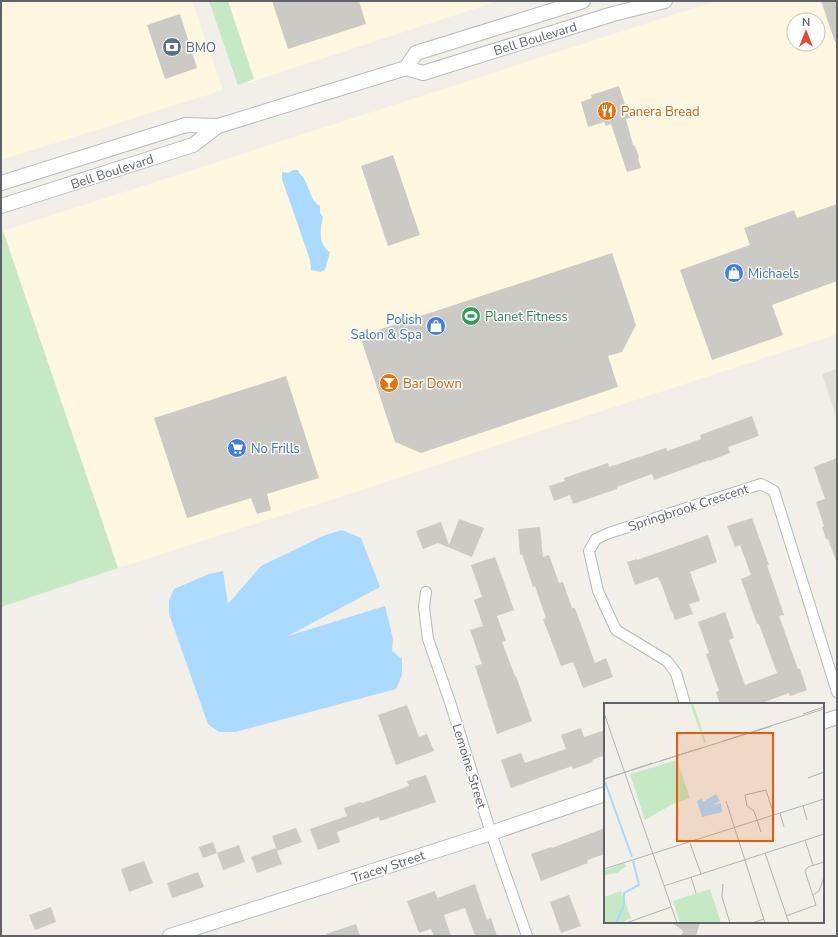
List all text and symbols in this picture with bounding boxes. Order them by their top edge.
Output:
north arrow [786,12,826,52]
text: N [802,15,810,30]
street label: Bell Boulevard [491,18,579,60]
bank icon: BMO [161,36,183,58]
place label: BMO [186,39,216,57]
restaurant icon: Panera Bread [596,100,618,122]
place label: Panera Bread [621,103,700,121]
street label: Bell Boulevard [68,150,156,194]
shop icon: Michaels [723,262,745,284]
place label: Michaels [748,265,799,283]
sports icon: Planet Fitness [460,305,482,327]
place label: Planet Fitness [485,308,568,326]
place label: Polish Salon & Spa [351,311,422,344]
shop icon: Polish Salon & Spa [425,315,447,337]
bar icon: Bar Down [378,372,400,394]
place label: Bar Down [403,375,462,393]
supermarket icon: No Frills [226,437,248,459]
place label: No Frills [251,440,300,458]
street label: Springbrook Crescent [626,480,751,536]
inset map [604,703,824,923]
street label: Lemoine Street [448,721,491,812]
street label: Tracey Street [349,846,428,887]

